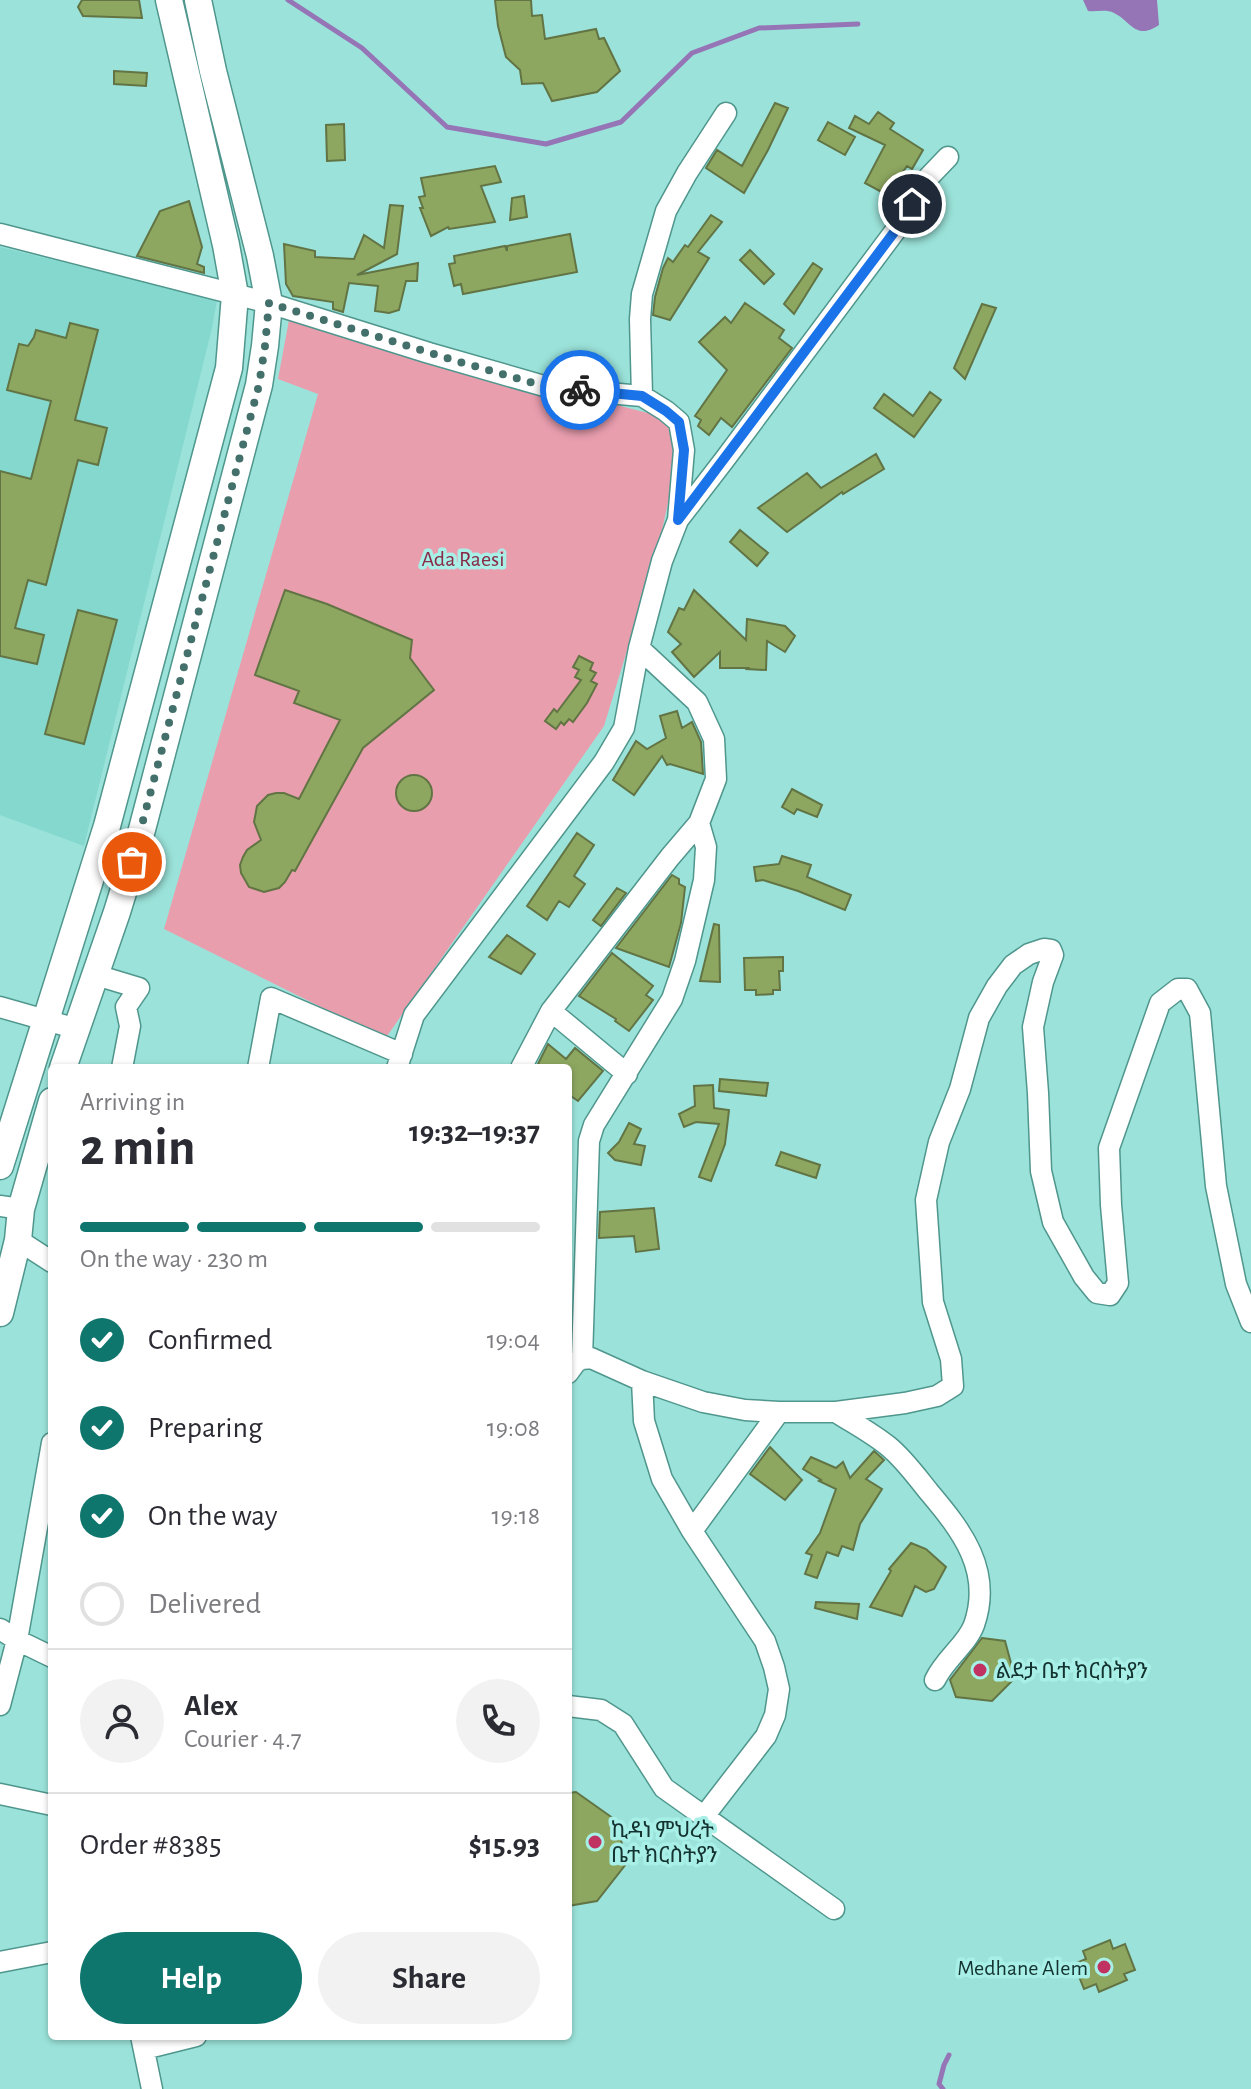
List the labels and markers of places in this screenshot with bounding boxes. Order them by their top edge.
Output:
pin [878,170,946,238]
pin [98,828,166,896]
place label: ልደታ ቤተ ክርስትያን [996,1660,1148,1682]
marker: ልደታ ቤተ ክርስትያን [971,1661,989,1679]
place label: ኪዳነ ምህረት ቤተ ክርስትያን [611,1819,718,1866]
marker: ኪዳነ ምህረት ቤተ ክርስትያን [586,1833,604,1851]
place label: Medhane Alem [957,1957,1088,1979]
marker: Medhane Alem [1095,1958,1113,1976]

